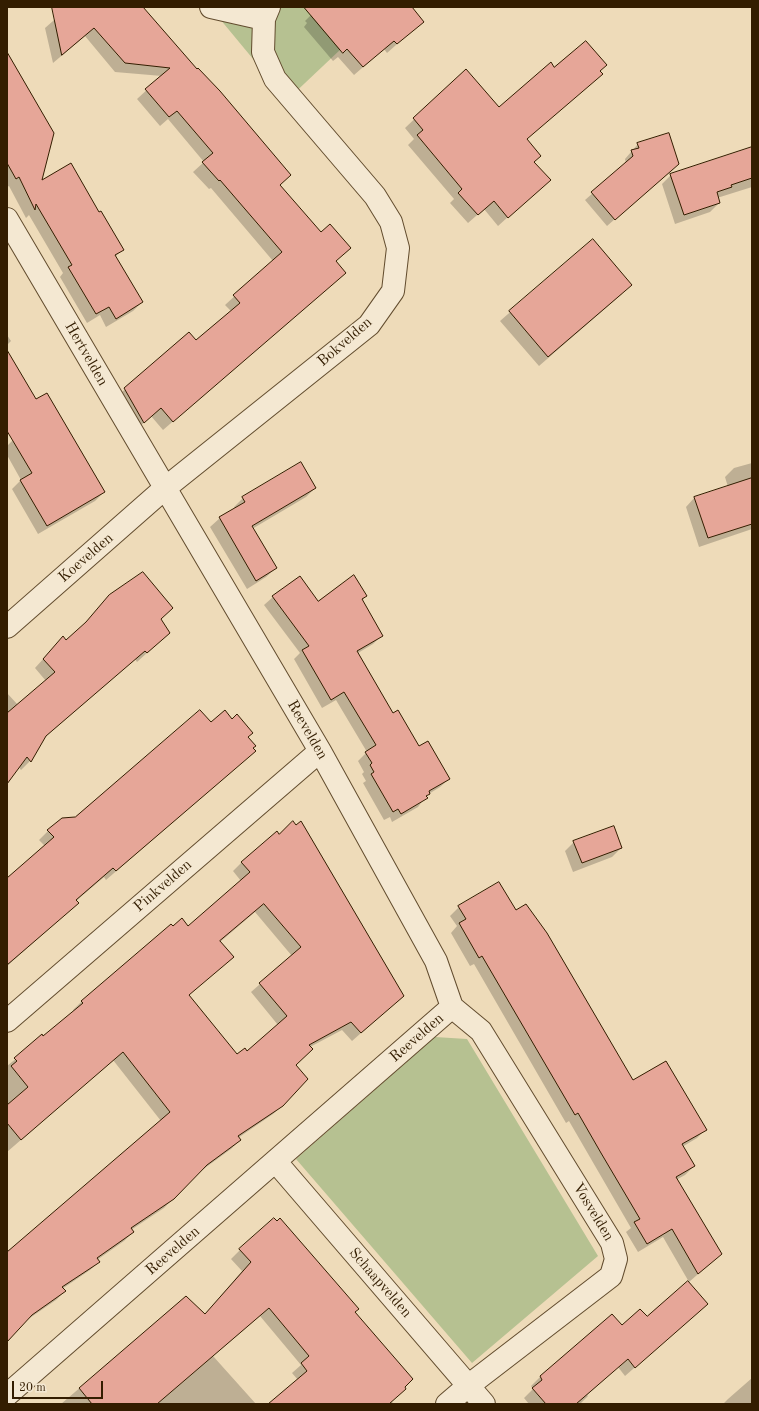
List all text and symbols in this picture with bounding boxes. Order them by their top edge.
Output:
street label: Bokvelden [314,313,376,371]
street label: Hertvelden [60,319,112,389]
street label: Koevelden [55,529,117,587]
street label: Reevelden [283,697,331,763]
street label: Pinkvelden [130,856,196,916]
street label: Reevelden [386,1010,448,1066]
street label: Vosvelden [569,1179,617,1245]
street label: Reevelden [142,1223,204,1279]
street label: Schaapvelden [345,1244,415,1322]
scale bar [14,1373,105,1399]
text: 20 m [19,1382,46,1394]

